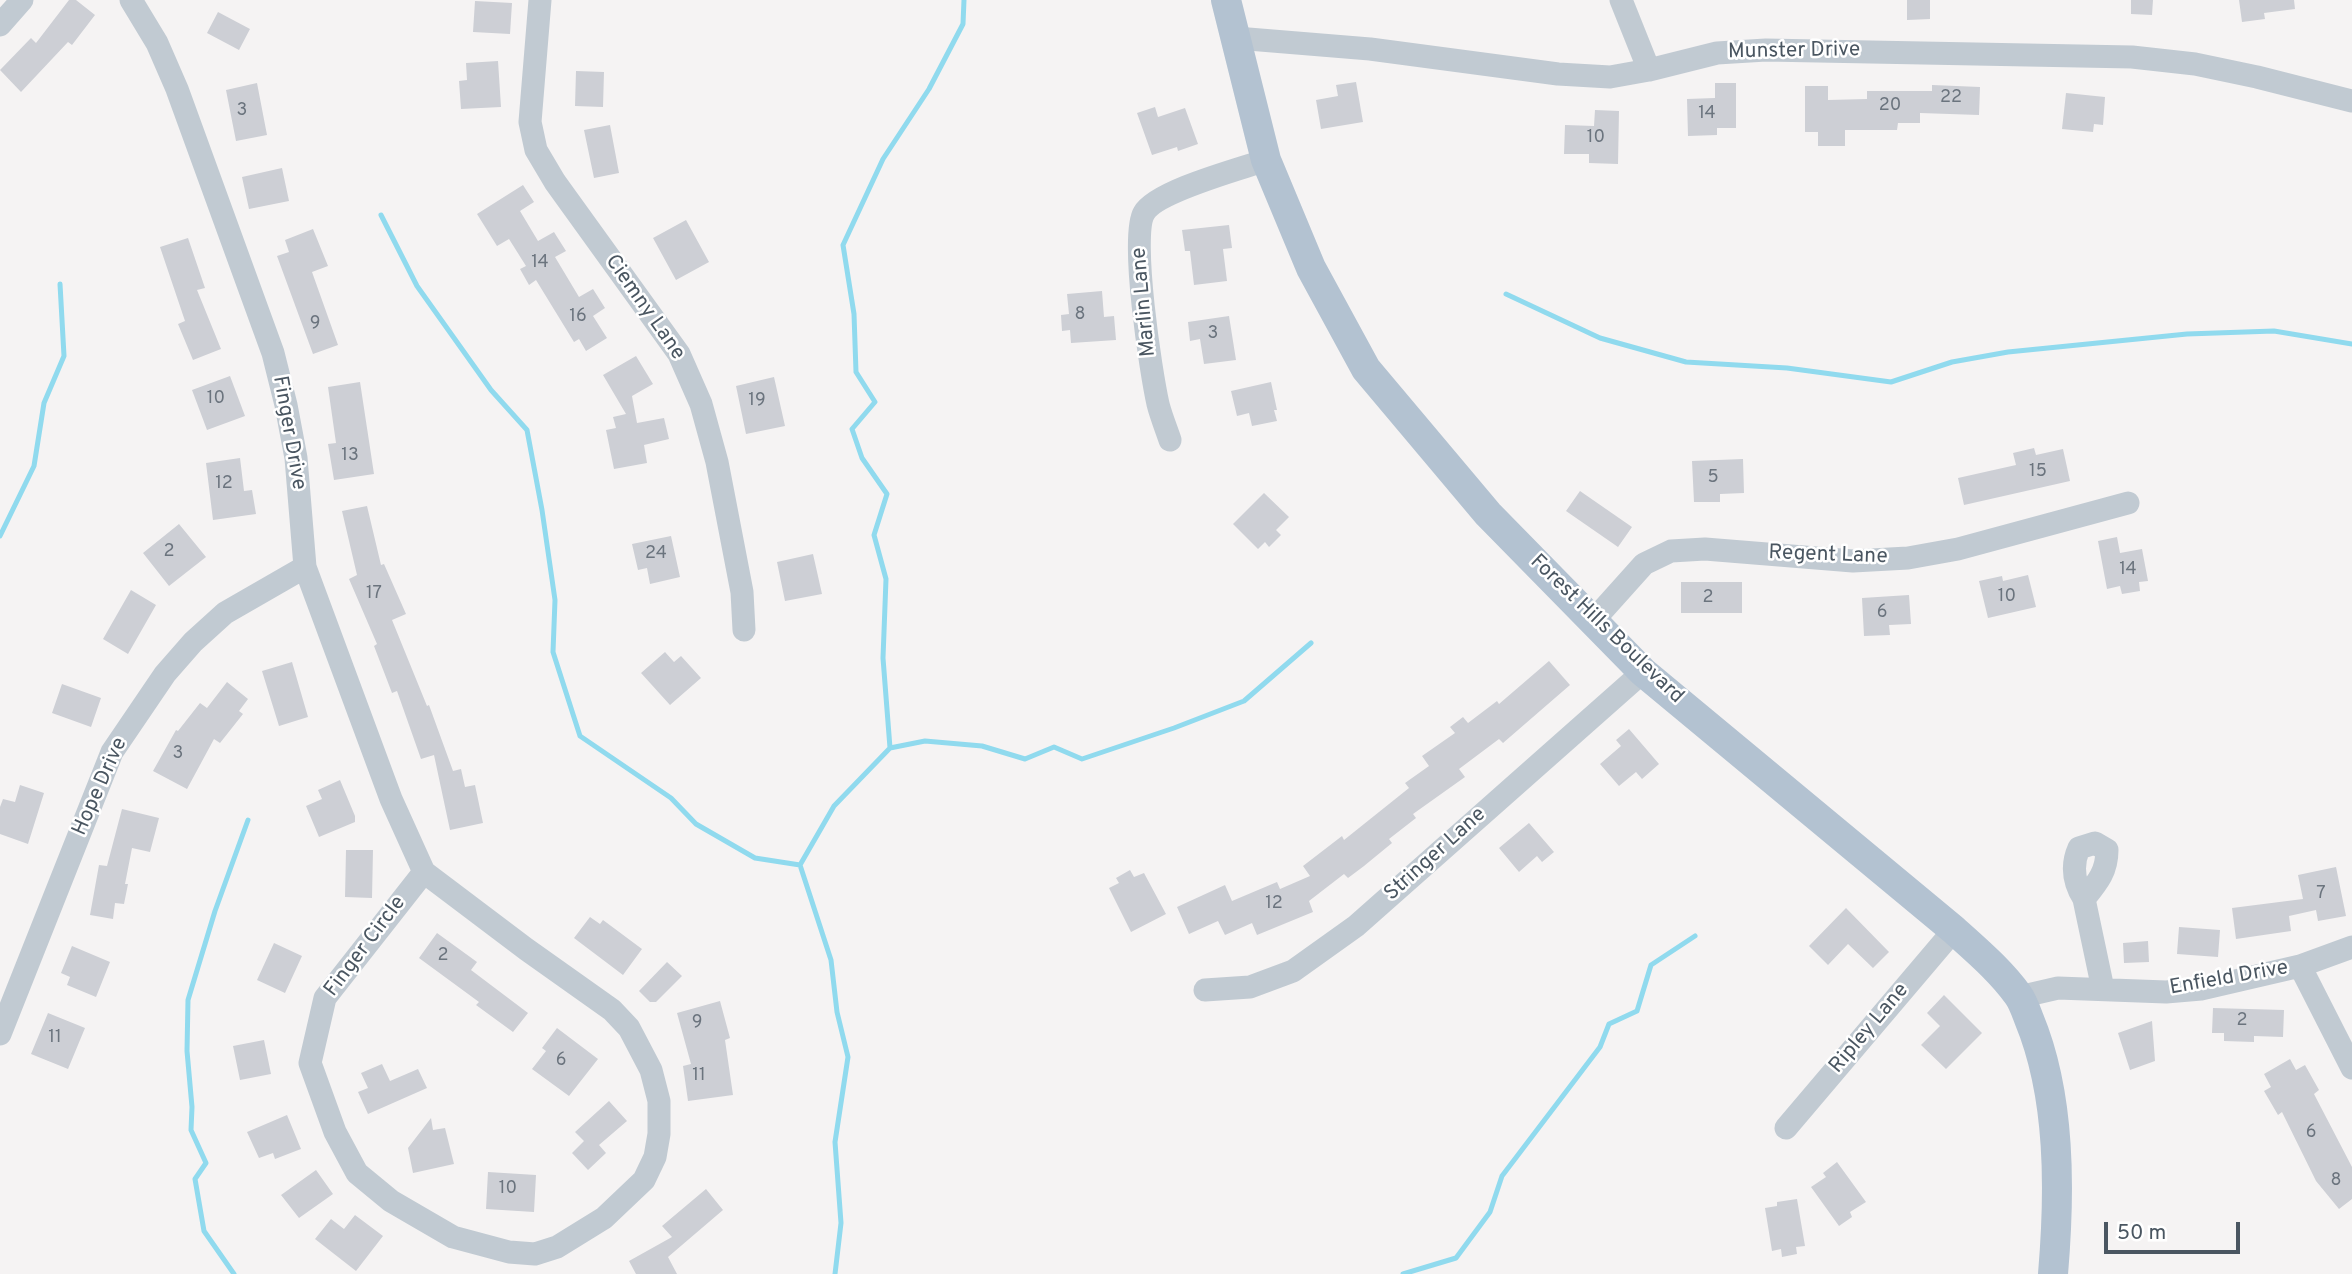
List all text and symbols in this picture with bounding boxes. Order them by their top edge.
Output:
street label: Munster Drive [1728,38,1860,66]
house number: 22 [1940,87,1962,109]
house number: 20 [1879,95,1901,117]
house number: 3 [237,100,247,122]
house number: 14 [1698,103,1716,125]
house number: 10 [1587,127,1605,149]
street label: Marlin Lane [1128,246,1162,358]
street label: Ciemny Lane [598,250,690,366]
house number: 14 [531,252,549,274]
house number: 8 [1075,304,1085,326]
house number: 16 [569,306,587,328]
house number: 9 [310,313,320,335]
house number: 3 [1208,323,1218,345]
street label: Finger Drive [266,374,310,492]
house number: 10 [207,388,225,410]
house number: 19 [748,390,766,412]
house number: 13 [341,445,359,467]
house number: 15 [2029,461,2047,483]
house number: 5 [1707,467,1719,489]
house number: 12 [215,473,233,495]
house number: 2 [163,541,175,563]
street label: Regent Lane [1768,541,1888,571]
house number: 24 [645,543,667,565]
street label: Forest Hills Boulevard [1524,550,1688,710]
house number: 14 [2119,559,2137,581]
house number: 17 [366,583,382,605]
house number: 10 [1998,586,2016,608]
house number: 2 [1702,587,1714,609]
house number: 6 [1877,602,1887,624]
street label: Hope Drive [68,734,134,840]
house number: 3 [173,743,183,765]
street label: Stringer Lane [1380,803,1492,907]
house number: 7 [2316,883,2326,905]
street label: Finger Circle [320,892,412,1002]
house number: 12 [1265,893,1283,915]
house number: 2 [437,945,449,967]
street label: Enfield Drive [2168,956,2290,1002]
street label: Ripley Lane [1825,979,1915,1079]
house number: 2 [2236,1010,2248,1032]
house number: 9 [692,1012,702,1034]
house number: 11 [48,1027,62,1049]
house number: 6 [556,1050,566,1072]
house number: 11 [692,1065,706,1087]
house number: 6 [2306,1122,2316,1144]
house number: 8 [2331,1170,2341,1192]
house number: 10 [499,1178,517,1200]
scale bar [2107,1208,2244,1252]
text: 50 m [2117,1220,2166,1247]

